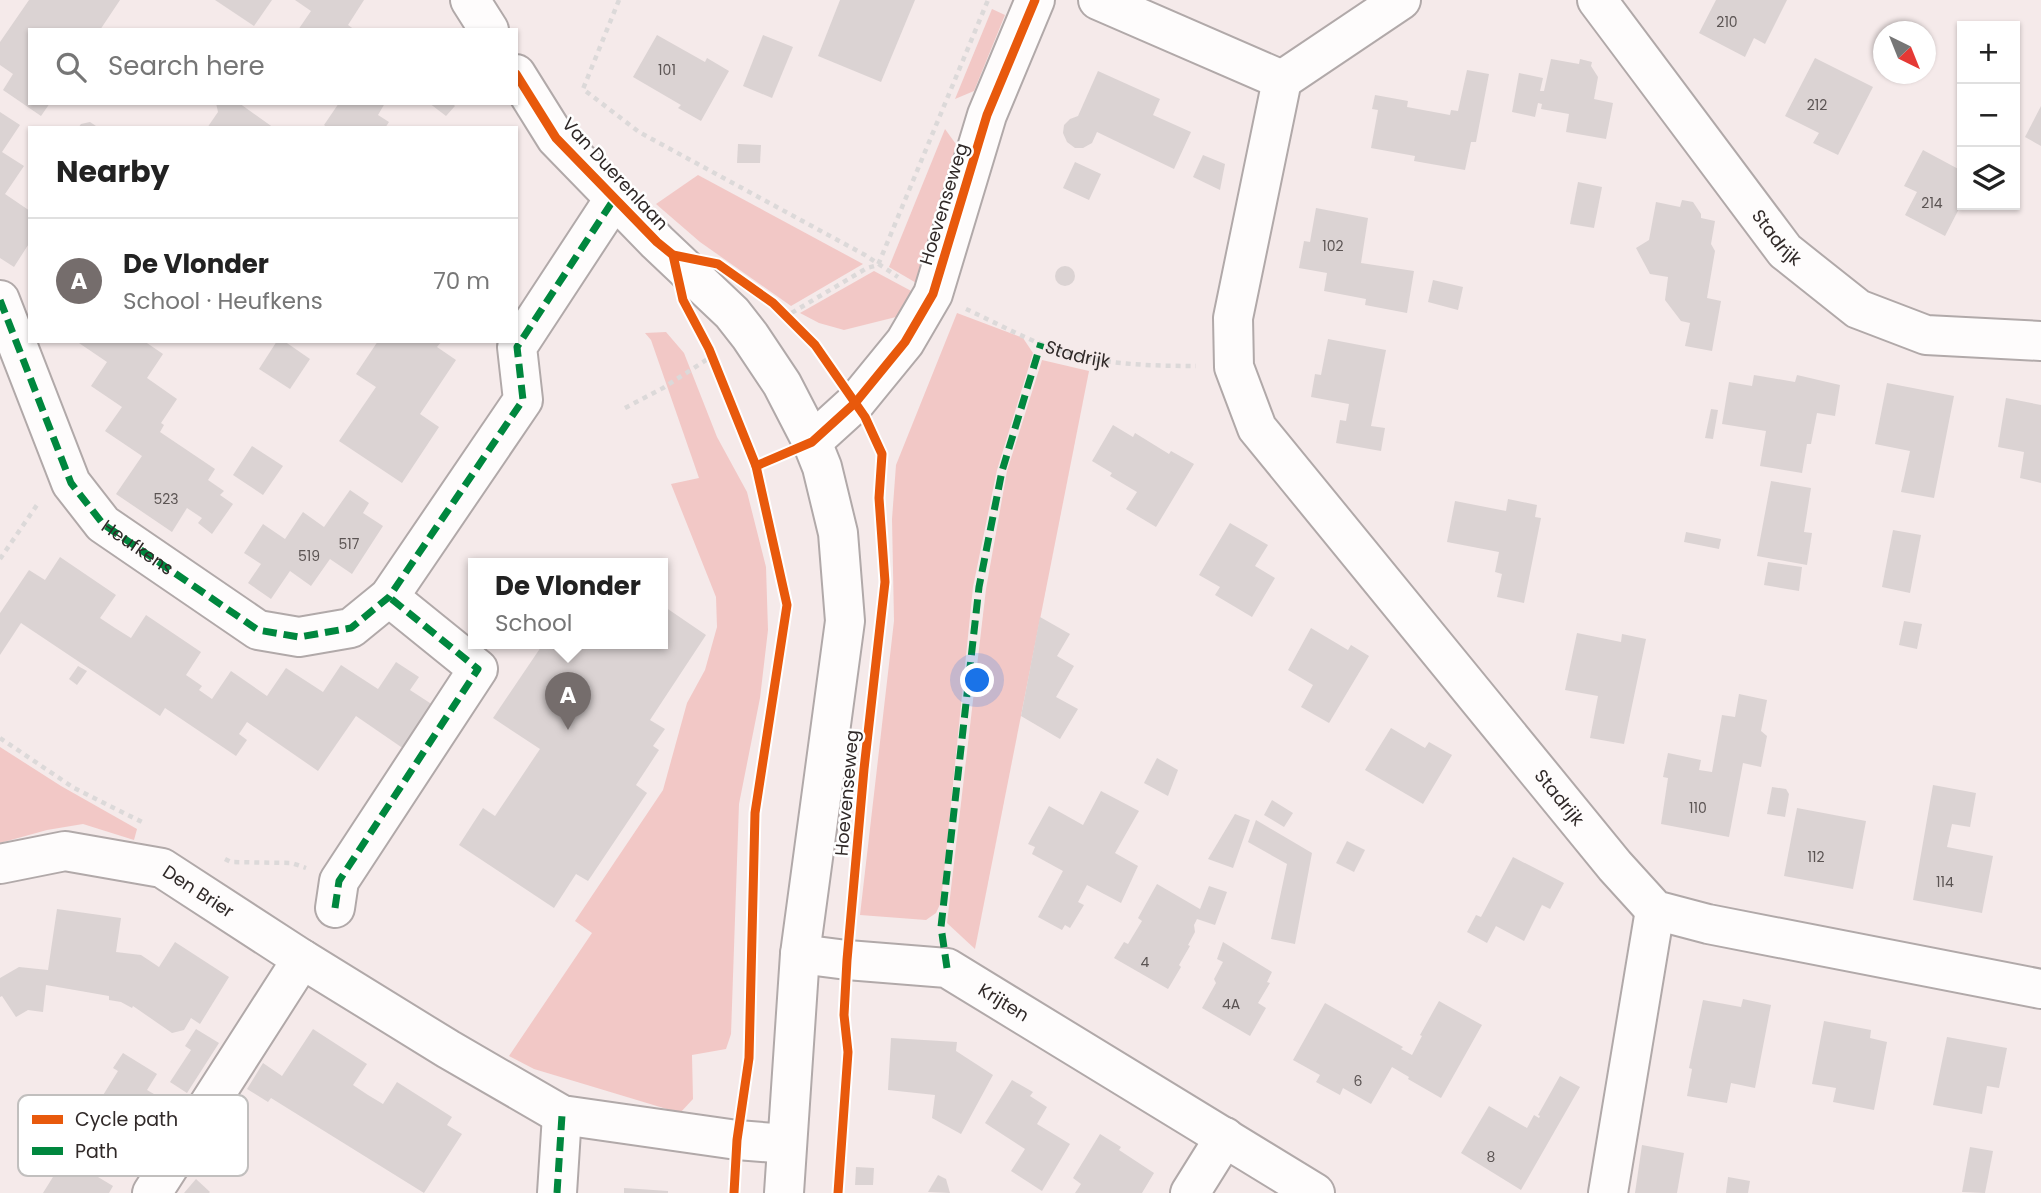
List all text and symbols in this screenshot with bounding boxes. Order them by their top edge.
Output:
house number: 210 [1716,12,1738,32]
north arrow [1873,21,1936,84]
map controls [1957,21,2020,210]
button: + [1957,21,2020,84]
search box [28,28,518,105]
icon: search [52,48,90,86]
text: Search here [108,48,265,84]
house number: 101 [658,60,676,80]
button: − [1957,84,2020,147]
house number: 212 [1807,95,1827,115]
street label: Van Duerenlaan [557,112,674,235]
street label: Hoevenseweg [913,140,974,268]
button: layers [1957,147,2020,210]
text: Nearby [56,150,170,193]
house number: 214 [1921,193,1943,213]
street label: Stadrijk [1746,204,1807,272]
house number: 102 [1322,236,1344,256]
text: De Vlonder [123,246,269,282]
text: A [71,265,87,297]
text: 70 m [433,265,490,297]
text: School · Heufkens [123,285,323,317]
street label: Stadrijk [1042,334,1113,374]
house number: 523 [153,489,179,509]
street label: Heufkens [97,514,179,581]
house number: 517 [339,534,360,554]
house number: 519 [298,546,320,566]
popup [468,558,668,649]
text: De Vlonder [495,568,641,604]
text: School [495,607,572,639]
your location [960,663,994,697]
pin: A [545,672,591,730]
street label: Hoevenseweg [829,729,864,857]
street label: Stadrijk [1529,764,1591,832]
house number: 110 [1689,798,1707,818]
house number: 112 [1807,847,1825,867]
street label: Den Brier [158,859,239,924]
house number: 114 [1936,872,1954,892]
house number: 4 [1141,952,1150,972]
street label: Krijten [974,977,1034,1027]
house number: 4A [1222,994,1240,1014]
house number: 6 [1354,1071,1363,1091]
legend [18,1095,248,1176]
text: Cycle path [75,1106,178,1133]
text: Path [75,1138,118,1165]
house number: 8 [1487,1147,1496,1167]

